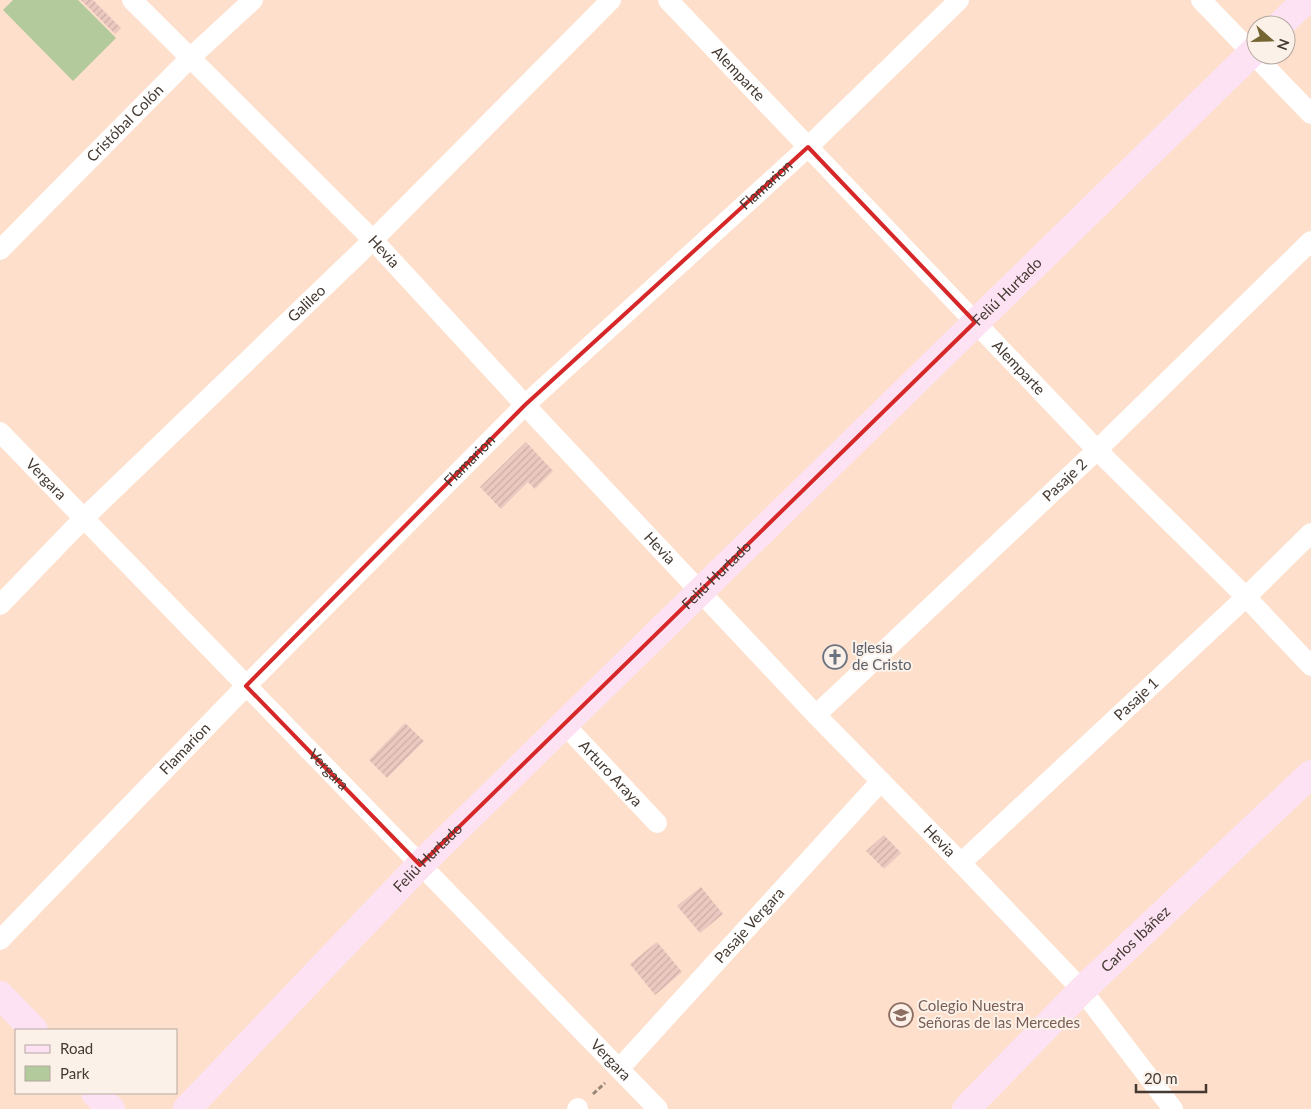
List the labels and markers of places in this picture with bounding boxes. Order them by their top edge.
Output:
place label: Iglesia de Cristo [852,638,912,673]
church icon: Iglesia de Cristo [822,644,848,670]
place label: Colegio Nuestra Señoras de las Mercedes [918,996,1080,1031]
school or university icon: Colegio Nuestra Señoras de las Mercedes [888,1002,914,1028]

